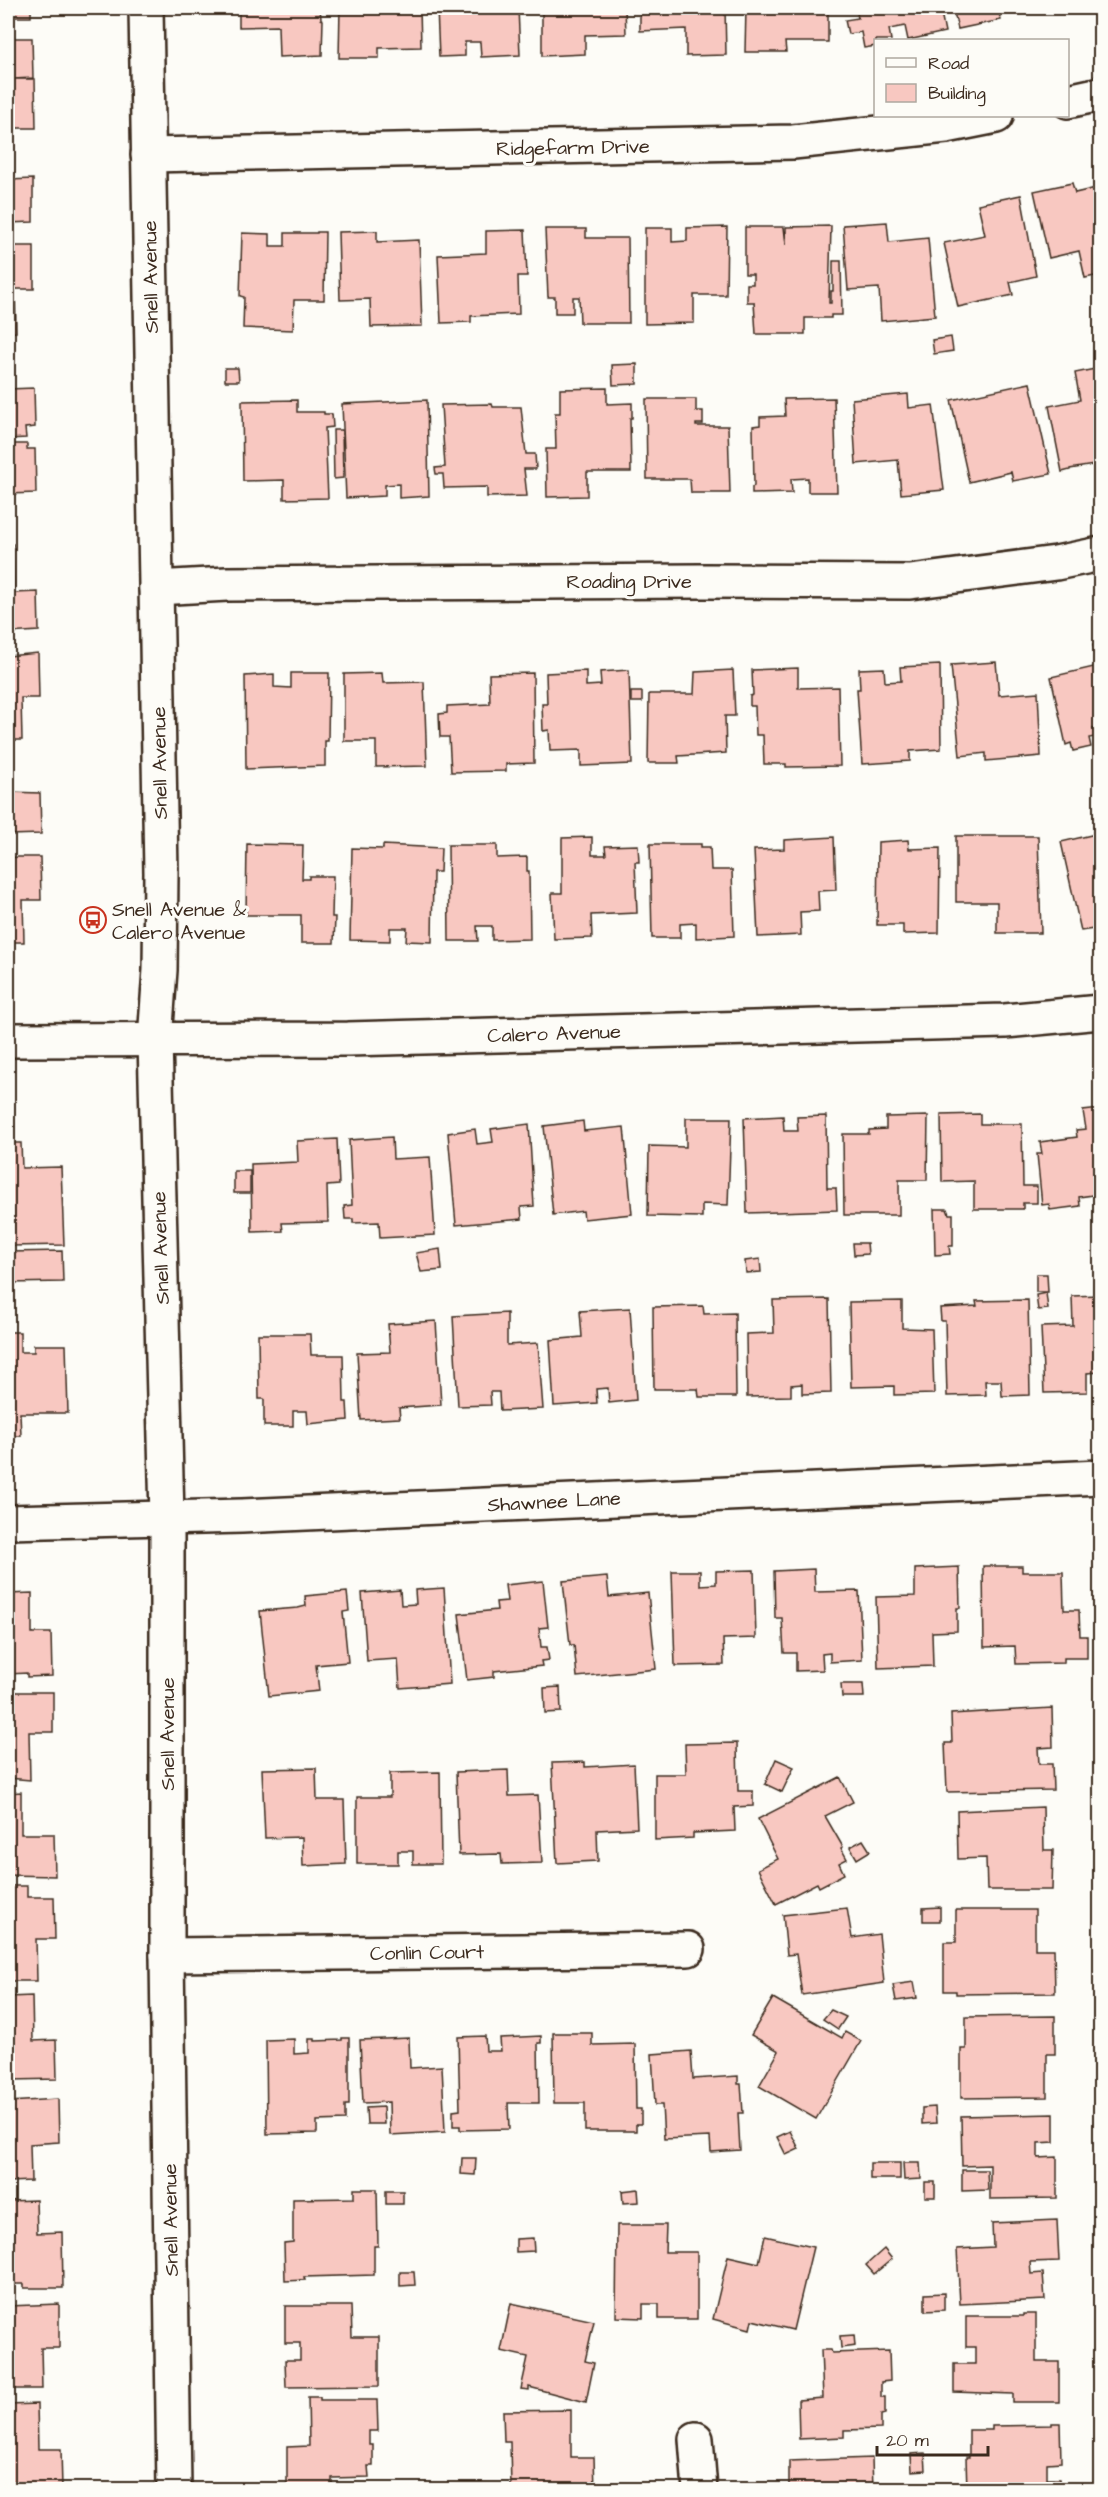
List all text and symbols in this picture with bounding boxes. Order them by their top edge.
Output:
legend [874,39,1069,117]
text: Road [928,51,969,76]
text: Building [928,81,986,107]
street label: Ridgefarm Drive [496,133,650,164]
street label: Snell Avenue [136,220,166,334]
street label: Roading Drive [566,568,692,597]
street label: Snell Avenue [145,706,175,820]
place label: Snell Avenue & Calero Avenue [112,896,247,947]
bus stop icon: Snell Avenue & Calero Avenue [78,905,108,935]
street label: Calero Avenue [487,1018,621,1050]
street label: Snell Avenue [145,1191,177,1305]
street label: Shawnee Lane [487,1485,622,1519]
street label: Snell Avenue [154,1677,182,1790]
street label: Conlin Court [370,1938,484,1968]
street label: Snell Avenue [156,2163,186,2277]
scale bar [877,2419,988,2457]
text: 20 m [886,2428,929,2453]

